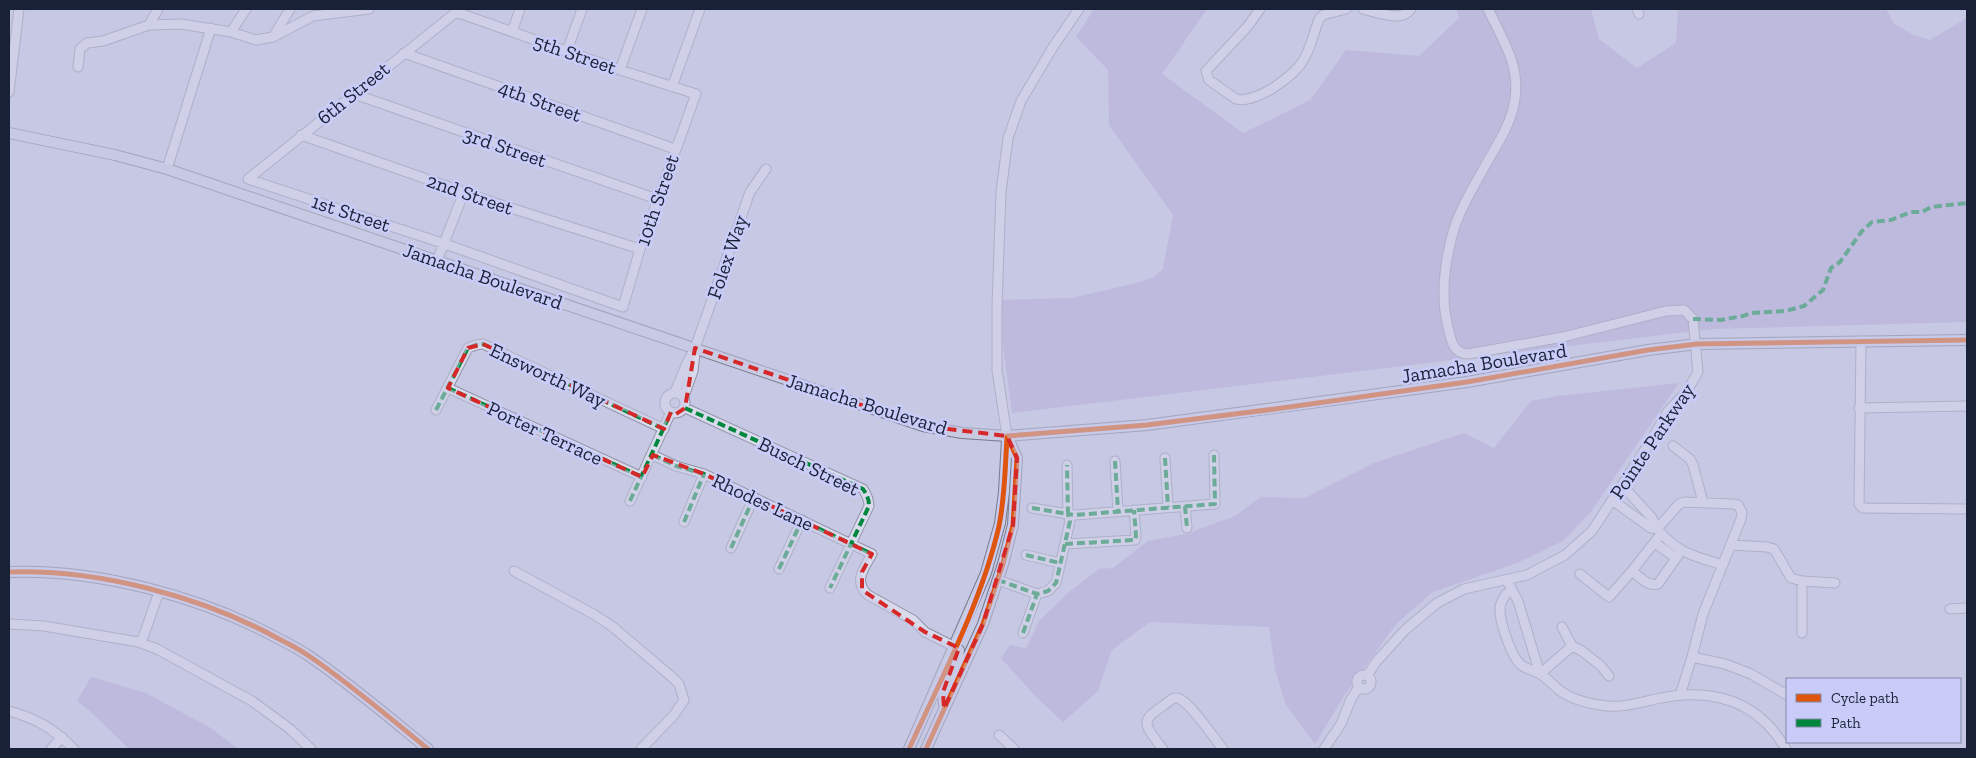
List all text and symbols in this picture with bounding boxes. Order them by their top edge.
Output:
street label: 5th Street [530,29,620,80]
street label: 6th Street [312,56,395,129]
street label: 4th Street [495,75,585,127]
street label: 3rd Street [460,122,550,173]
street label: 10th Street [630,151,684,249]
street label: 2nd Street [424,168,517,220]
street label: 1st Street [309,189,394,237]
street label: Folex Way [701,211,753,302]
street label: Jamacha Boulevard [400,237,566,315]
street label: Ensworth Way [486,338,611,413]
street label: Jamacha Boulevard [1400,338,1568,388]
street label: Jamacha Boulevard [784,368,950,440]
street label: Pointe Parkway [1605,378,1700,503]
street label: Porter Terrace [484,396,606,470]
street label: Busch Street [755,431,864,501]
street label: Rhodes Lane [709,468,817,536]
legend [1786,678,1961,743]
text: Cycle path [1831,689,1900,707]
text: Path [1831,714,1861,732]

